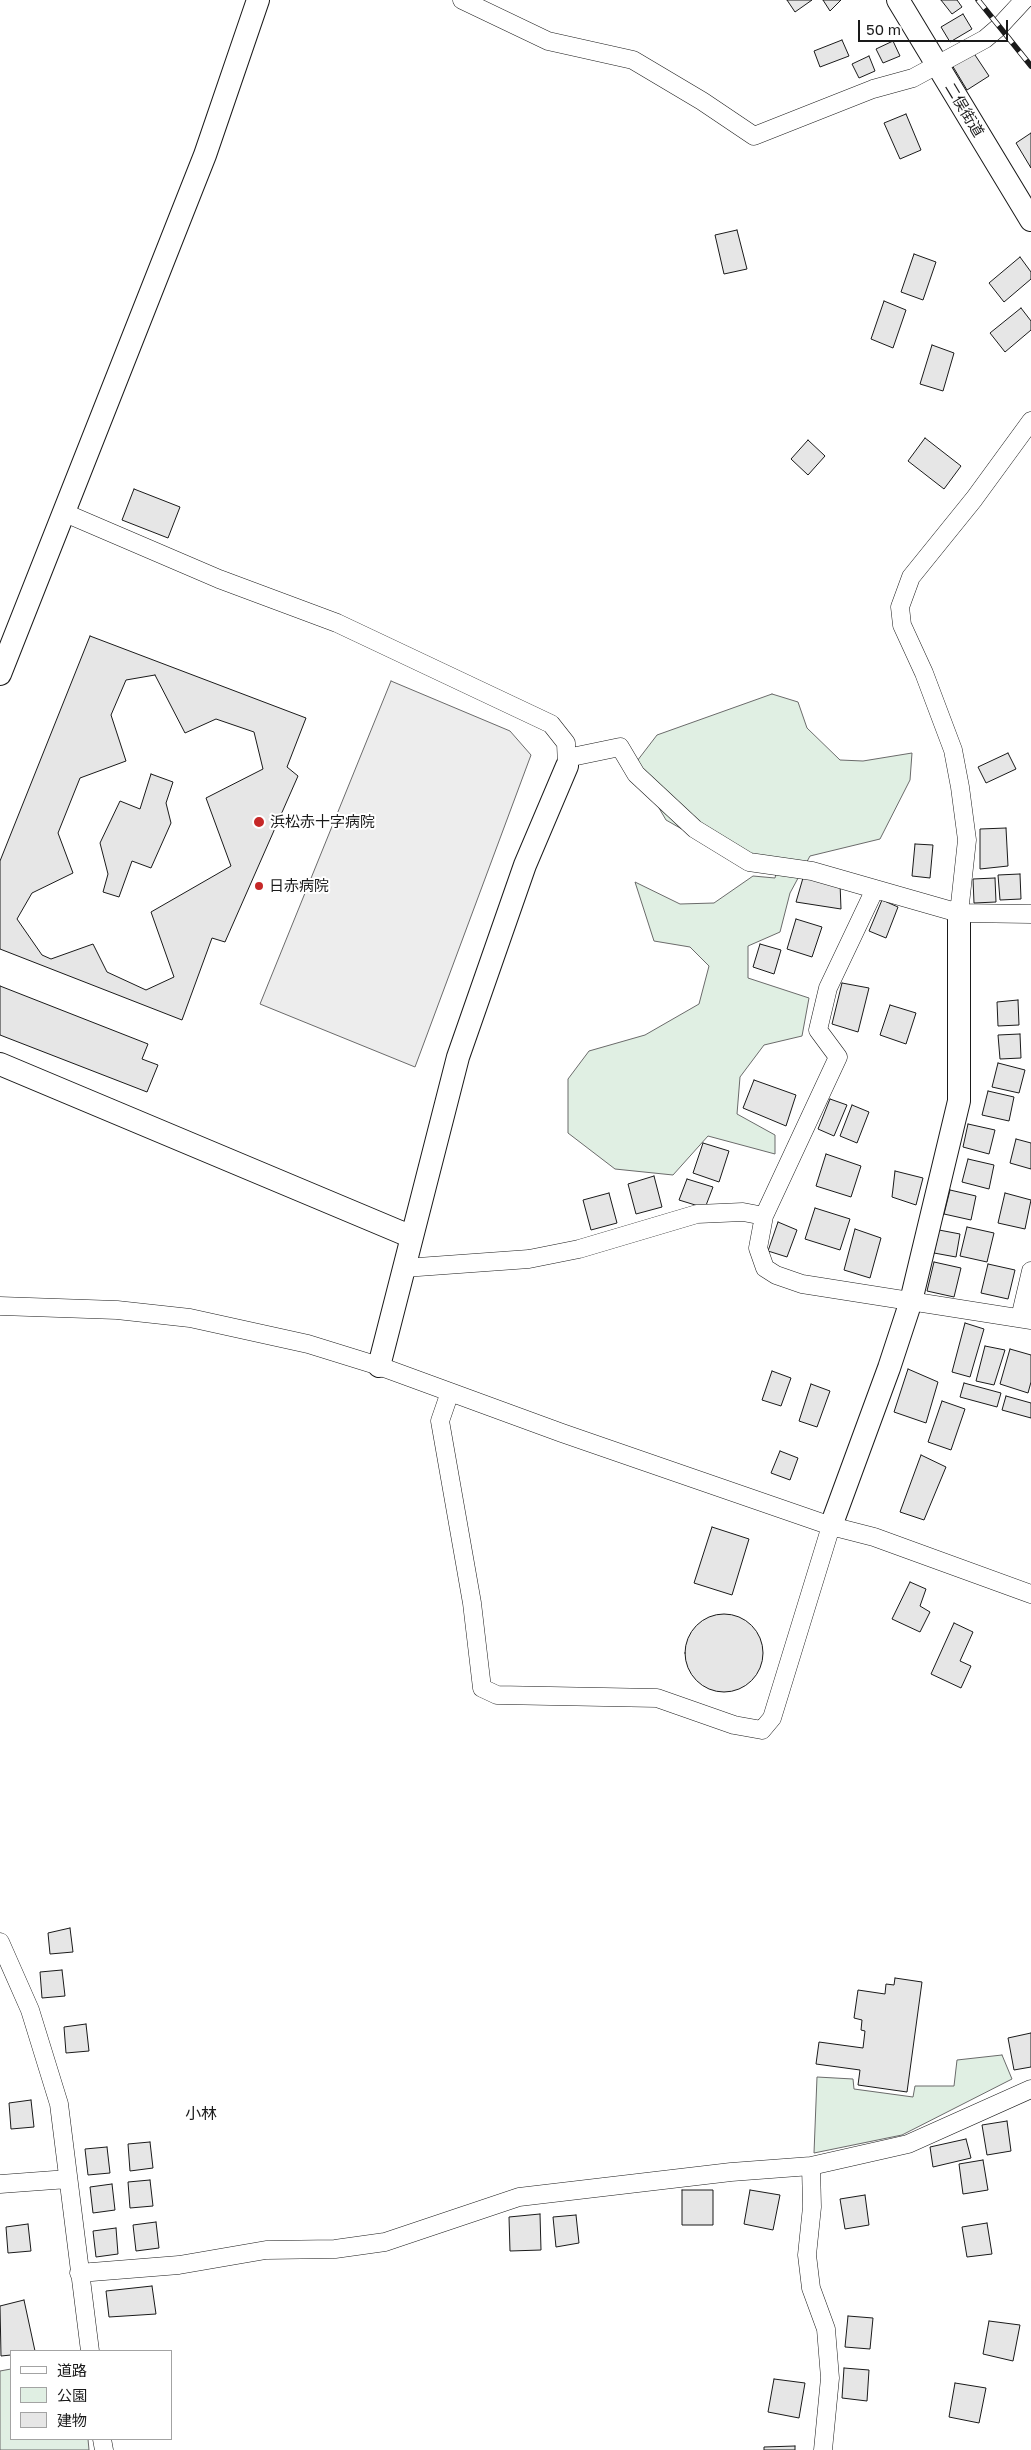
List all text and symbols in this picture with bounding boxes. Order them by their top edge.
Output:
scale bar [861,10,1011,42]
text: 50 m [866,20,901,38]
street label: 二俣街道 [941,80,987,140]
place label: 浜松赤十字病院 [270,813,375,831]
marker: 浜松赤十字病院 [252,815,266,829]
place label: 日赤病院 [269,877,329,895]
marker: 日赤病院 [253,880,265,892]
district label: 小林 [185,2104,217,2124]
legend [10,2350,172,2440]
text: 道路 [57,2361,87,2379]
text: 公園 [57,2386,87,2404]
text: 建物 [57,2411,87,2429]

